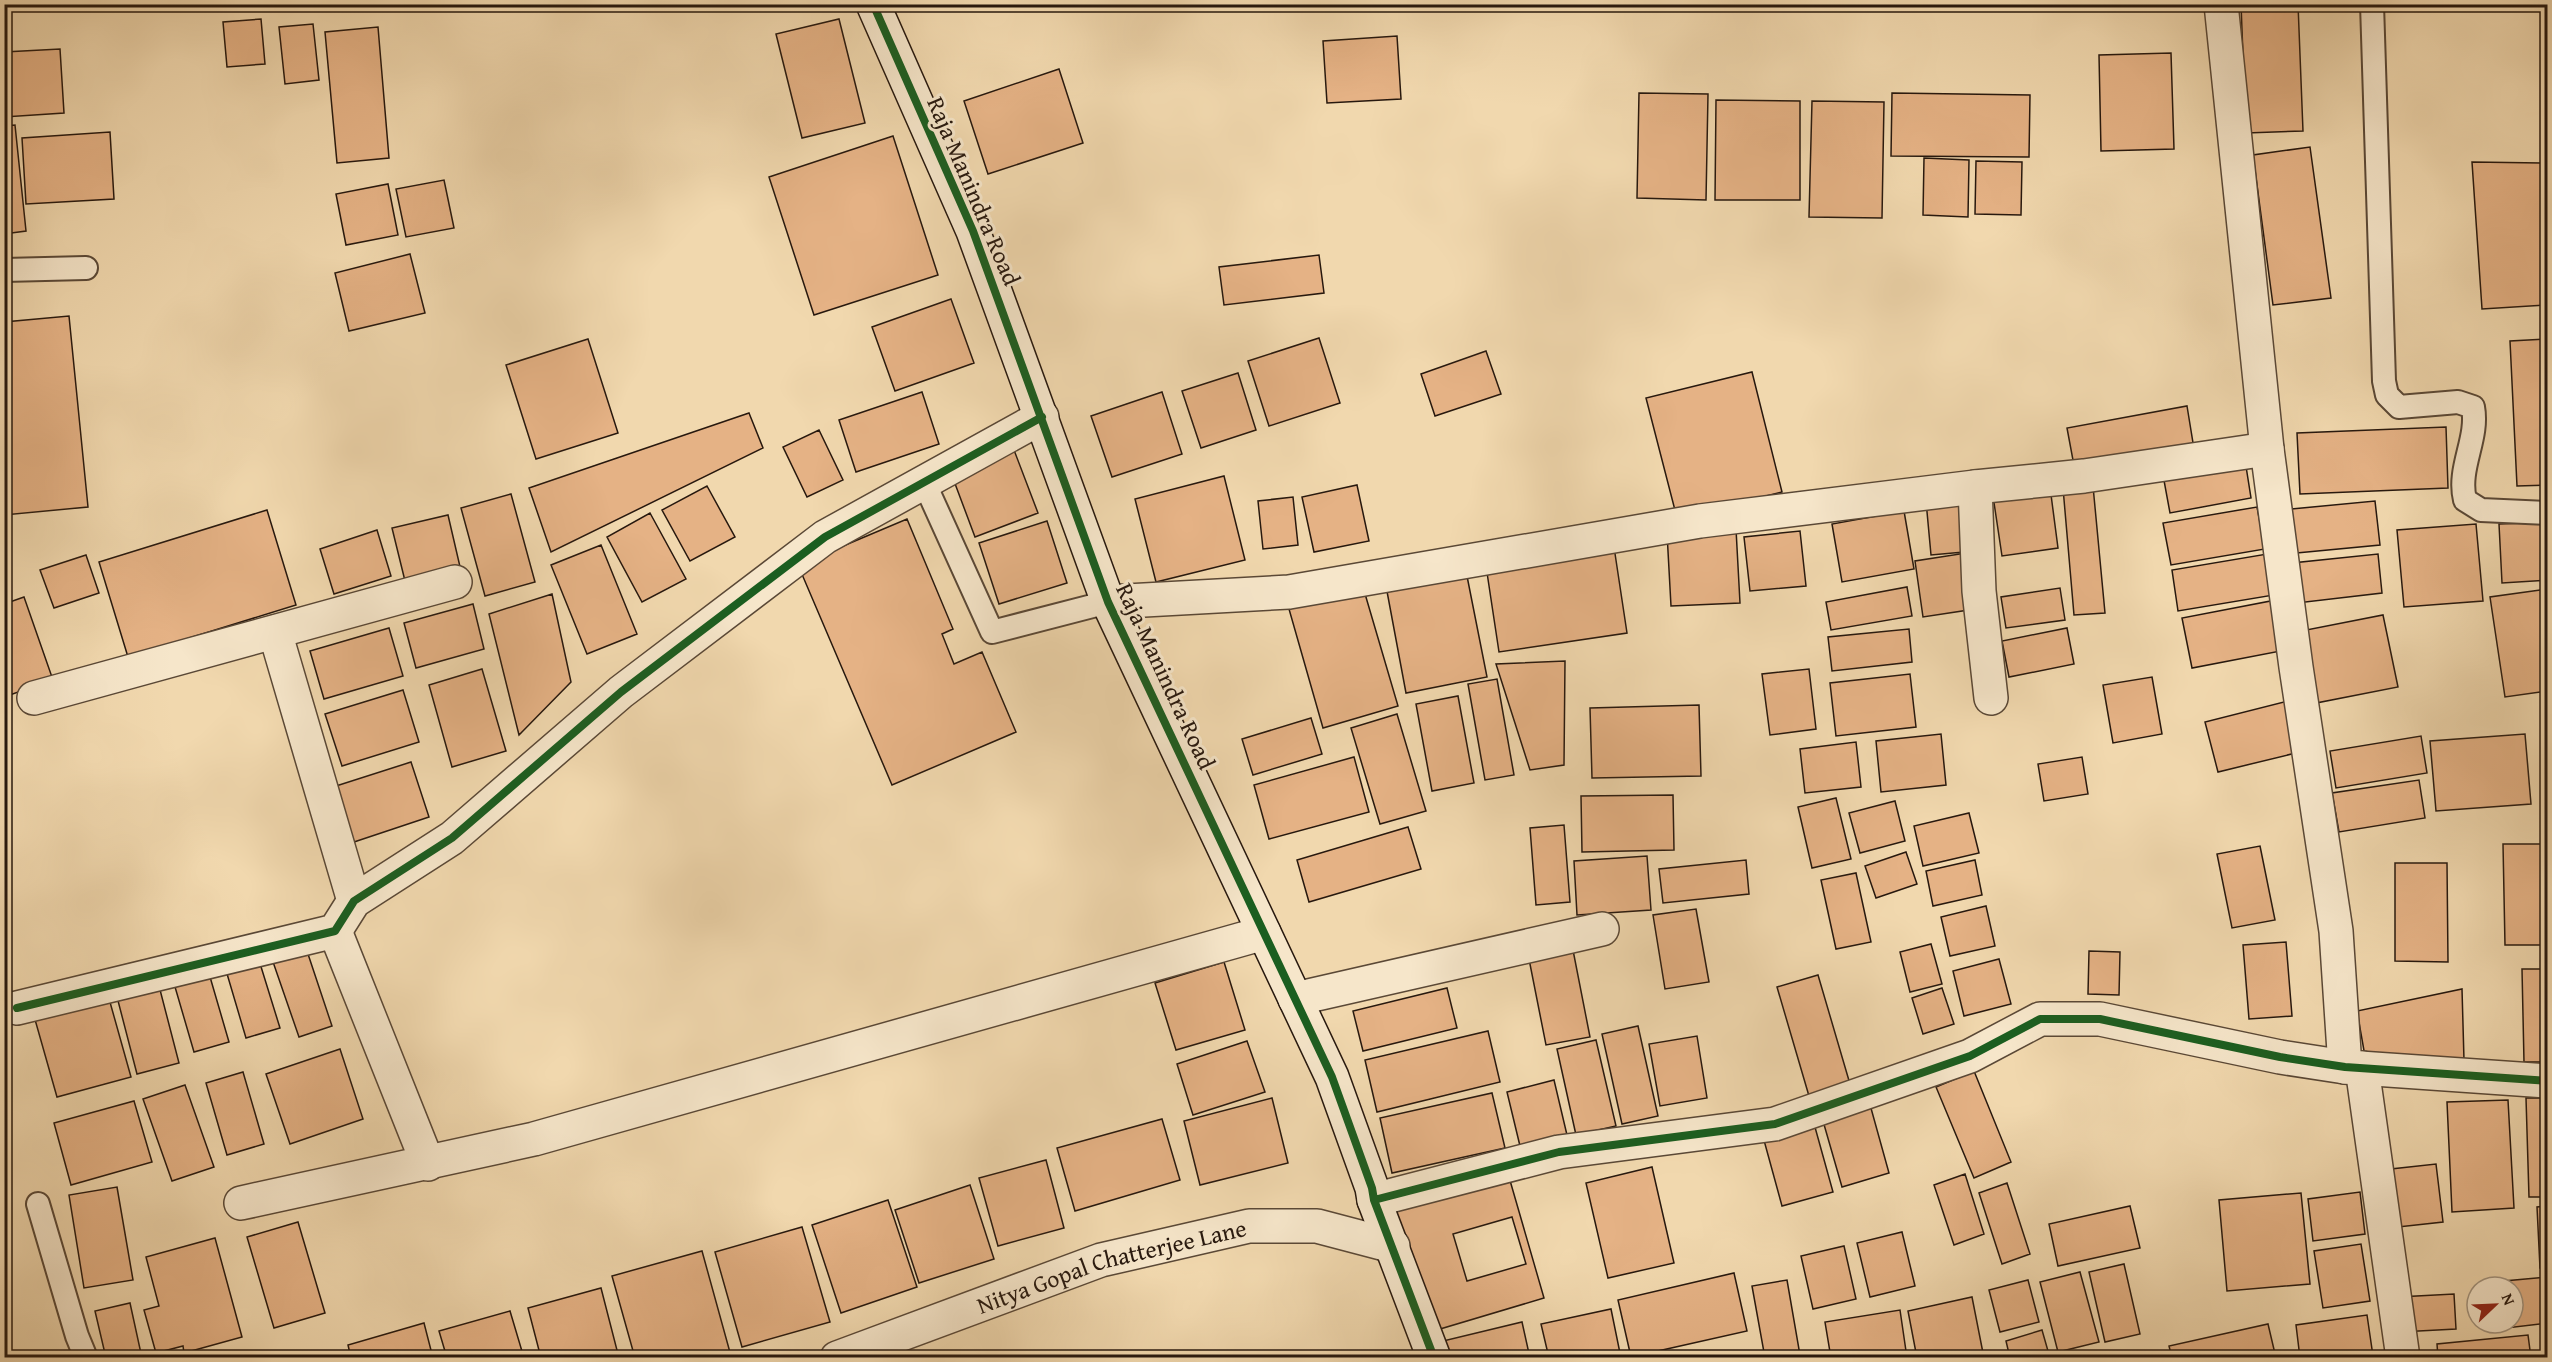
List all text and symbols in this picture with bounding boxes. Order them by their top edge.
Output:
street label: Raja Manindra Road [918,91,1030,291]
street label: Raja Manindra Road [1107,577,1225,775]
street label: Nitya Gopal Chatterjee Lane [972,1210,1250,1322]
north arrow [2465,1275,2525,1335]
text: N [2496,1290,2522,1309]

